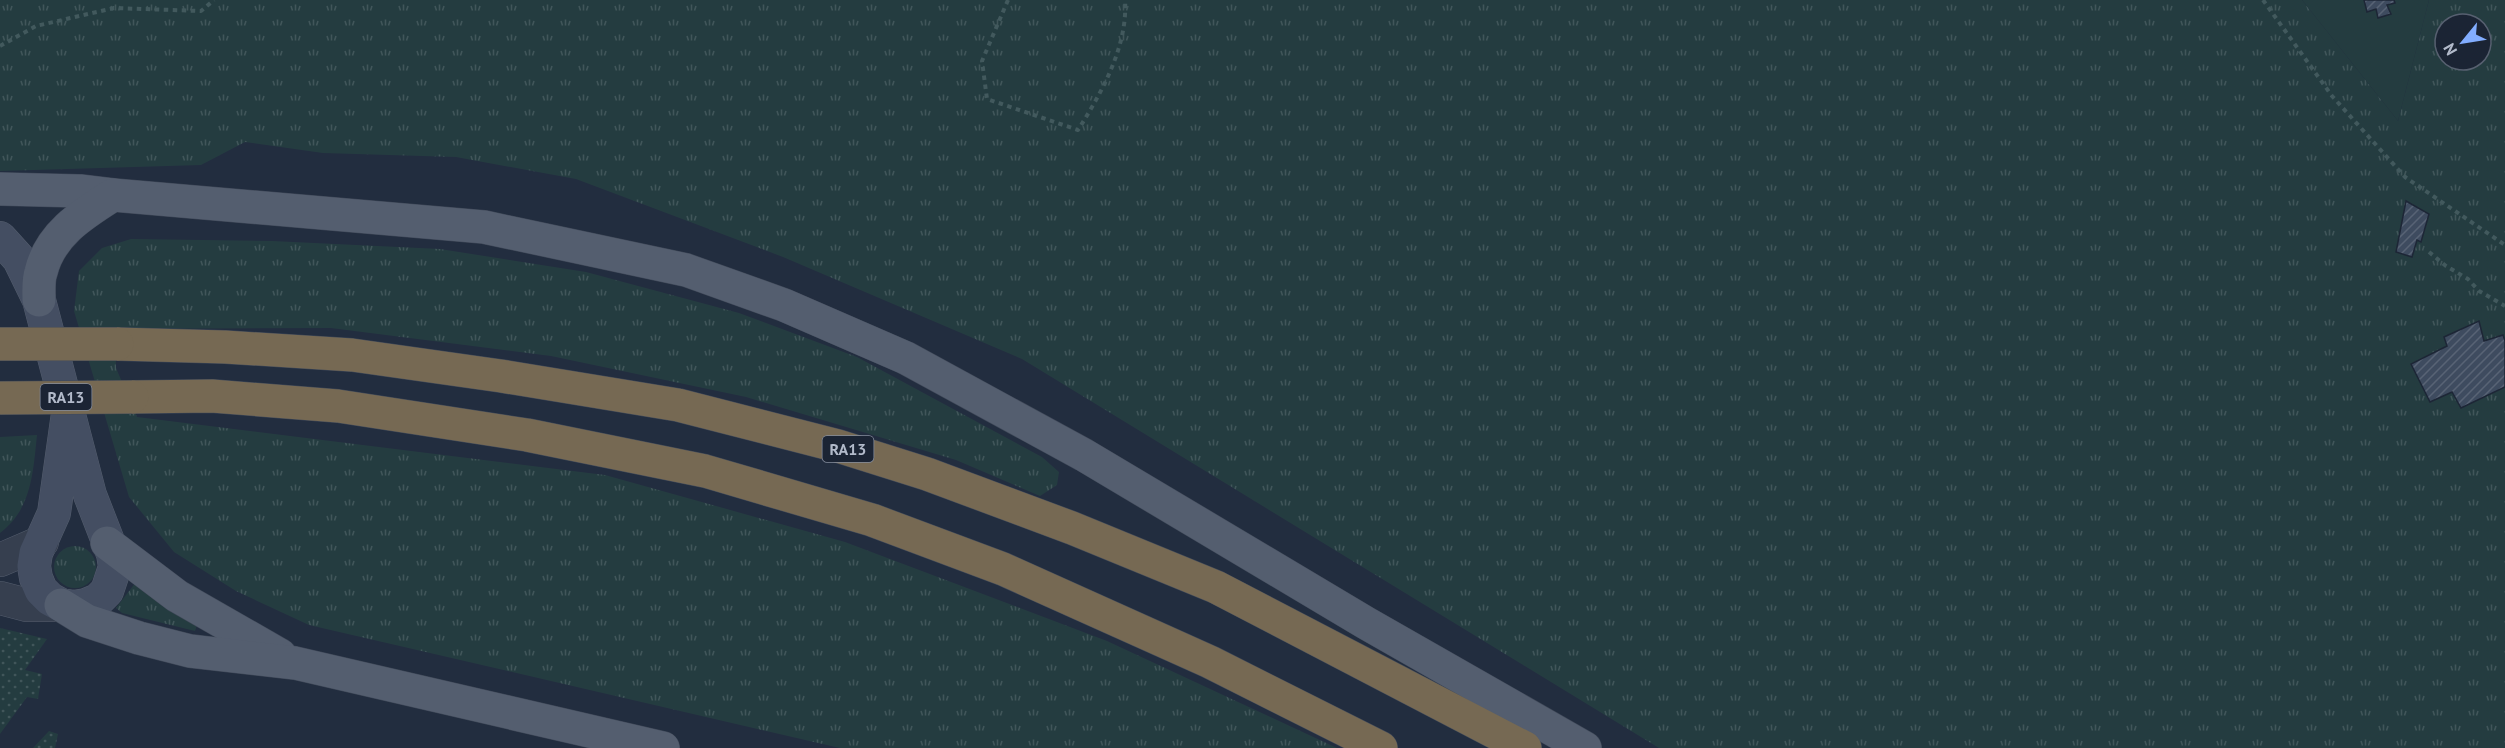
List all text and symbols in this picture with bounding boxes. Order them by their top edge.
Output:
north arrow [2433,12,2493,72]
text: N [2439,40,2461,59]
road number: RA13 [40,384,92,410]
road number: RA13 [822,436,874,462]

